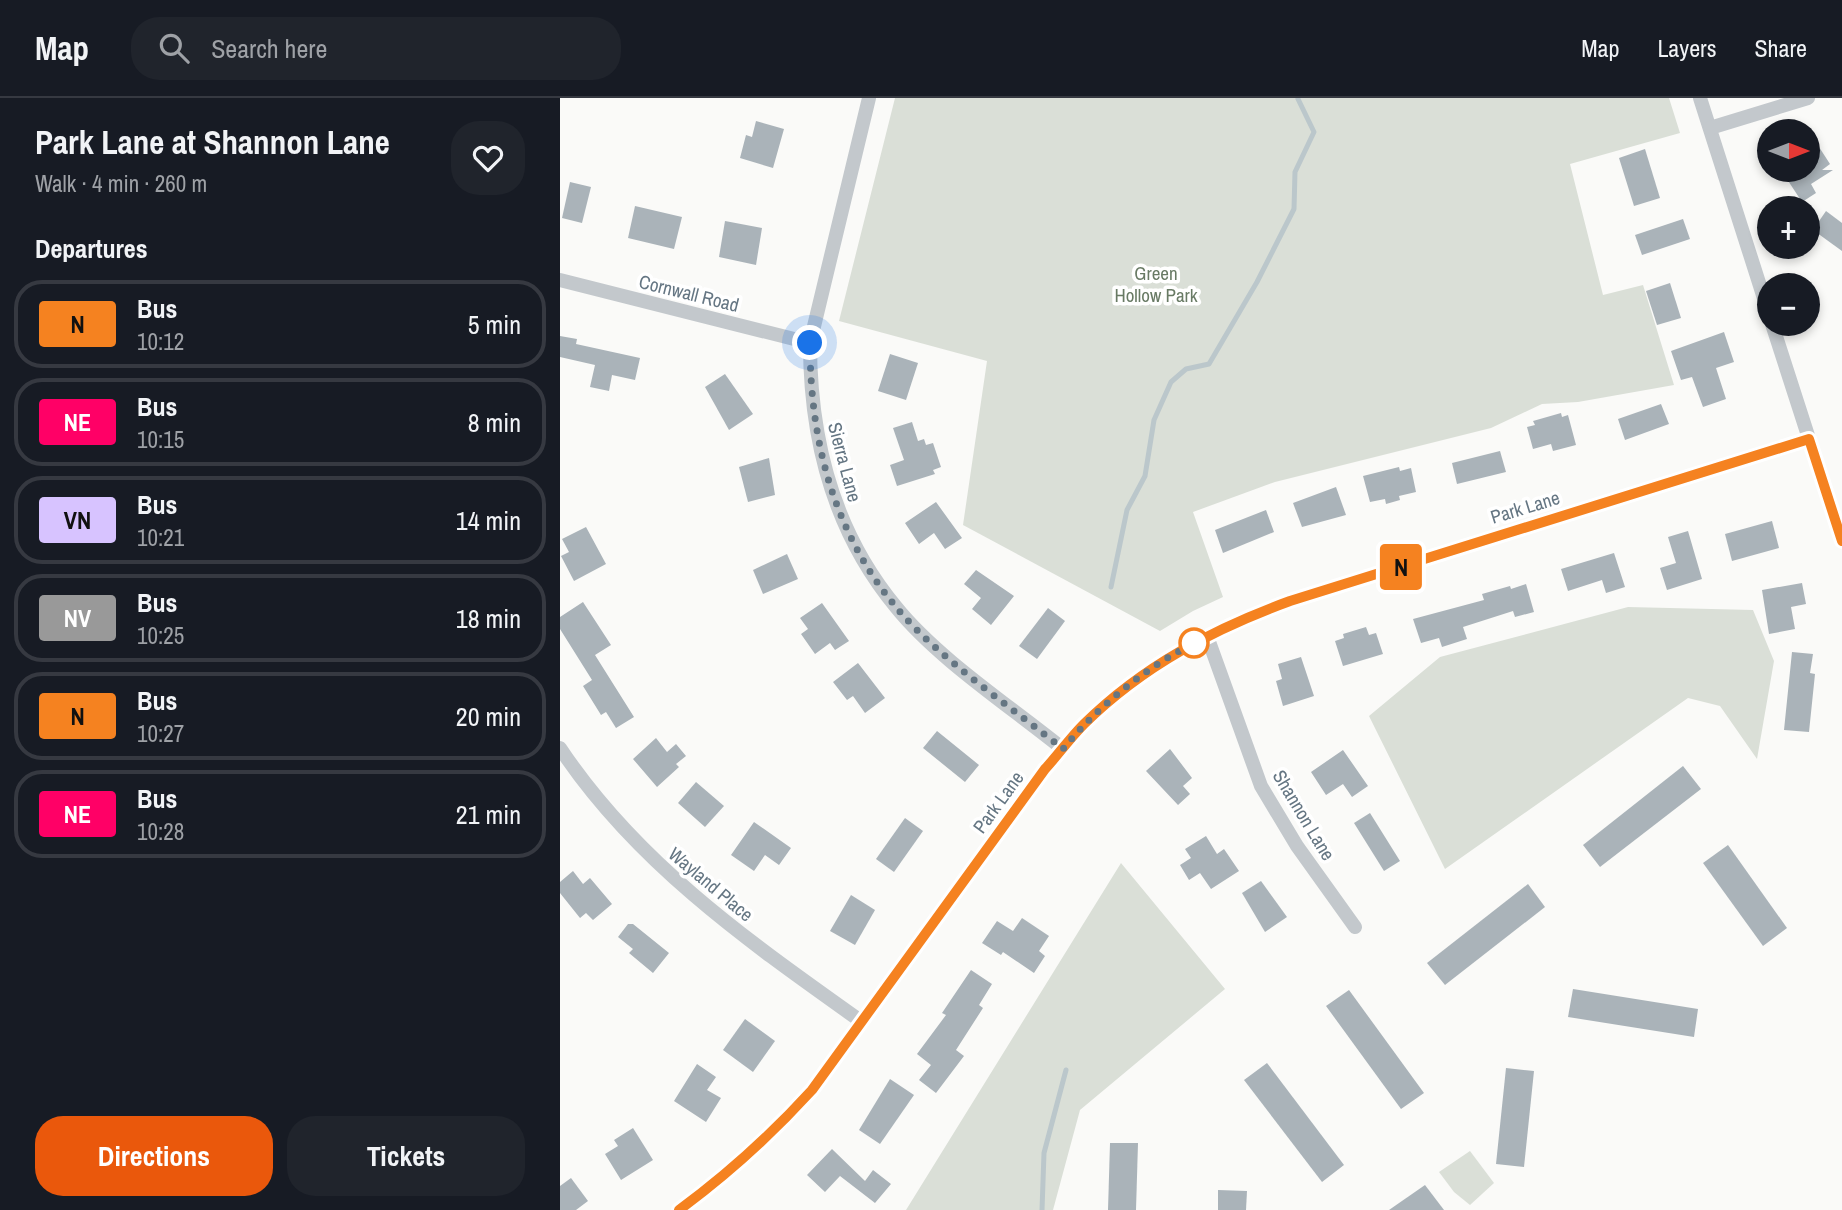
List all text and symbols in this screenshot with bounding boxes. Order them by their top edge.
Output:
search box [131,17,621,80]
text: Map [35,26,89,70]
icon: search [155,29,193,67]
text: Search here [211,31,327,66]
text: Map [1581,32,1619,64]
text: Layers [1657,32,1716,64]
text: Share [1754,32,1807,64]
north arrow [1757,119,1820,182]
map controls [1757,119,1820,336]
text: Park Lane at Shannon Lane [35,120,390,164]
button: heart [451,121,525,195]
text: Walk · 4 min · 260 m [35,168,207,199]
button: + [1757,196,1820,259]
text: Departures [35,231,148,266]
park label: Green Hollow Park [1114,260,1198,308]
street label: Cornwall Road [636,268,742,318]
button: − [1757,273,1820,336]
text: Bus [137,291,177,326]
text: 5 min [468,307,521,342]
text: N [70,308,85,340]
your location [792,325,827,360]
text: 10:12 [137,326,184,357]
text: Bus [137,389,177,424]
text: 8 min [468,405,521,440]
text: NE [64,406,91,438]
street label: Sierra Lane [822,419,868,505]
text: 10:15 [137,424,184,455]
street label: Park Lane [1487,484,1563,530]
text: Bus [137,487,177,522]
text: 14 min [456,503,521,538]
text: VN [64,504,91,536]
text: 10:21 [137,522,184,553]
line badge: N [1378,544,1424,590]
text: N [1394,551,1408,583]
text: Bus [137,585,177,620]
text: 18 min [456,601,521,636]
text: NV [64,602,91,634]
text: 10:25 [137,620,184,651]
unlabelled marker [1179,628,1209,658]
text: Bus [137,683,177,718]
text: 20 min [456,699,521,734]
text: N [70,700,85,732]
text: 10:27 [137,718,184,749]
street label: Shannon Lane [1267,765,1341,865]
street label: Park Lane [967,766,1029,838]
text: Bus [137,781,177,816]
text: 21 min [456,797,521,832]
text: NE [64,798,91,830]
text: 10:28 [137,816,184,847]
street label: Wayland Place [663,841,759,927]
button: Directions [35,1116,273,1196]
button: Tickets [287,1116,525,1196]

